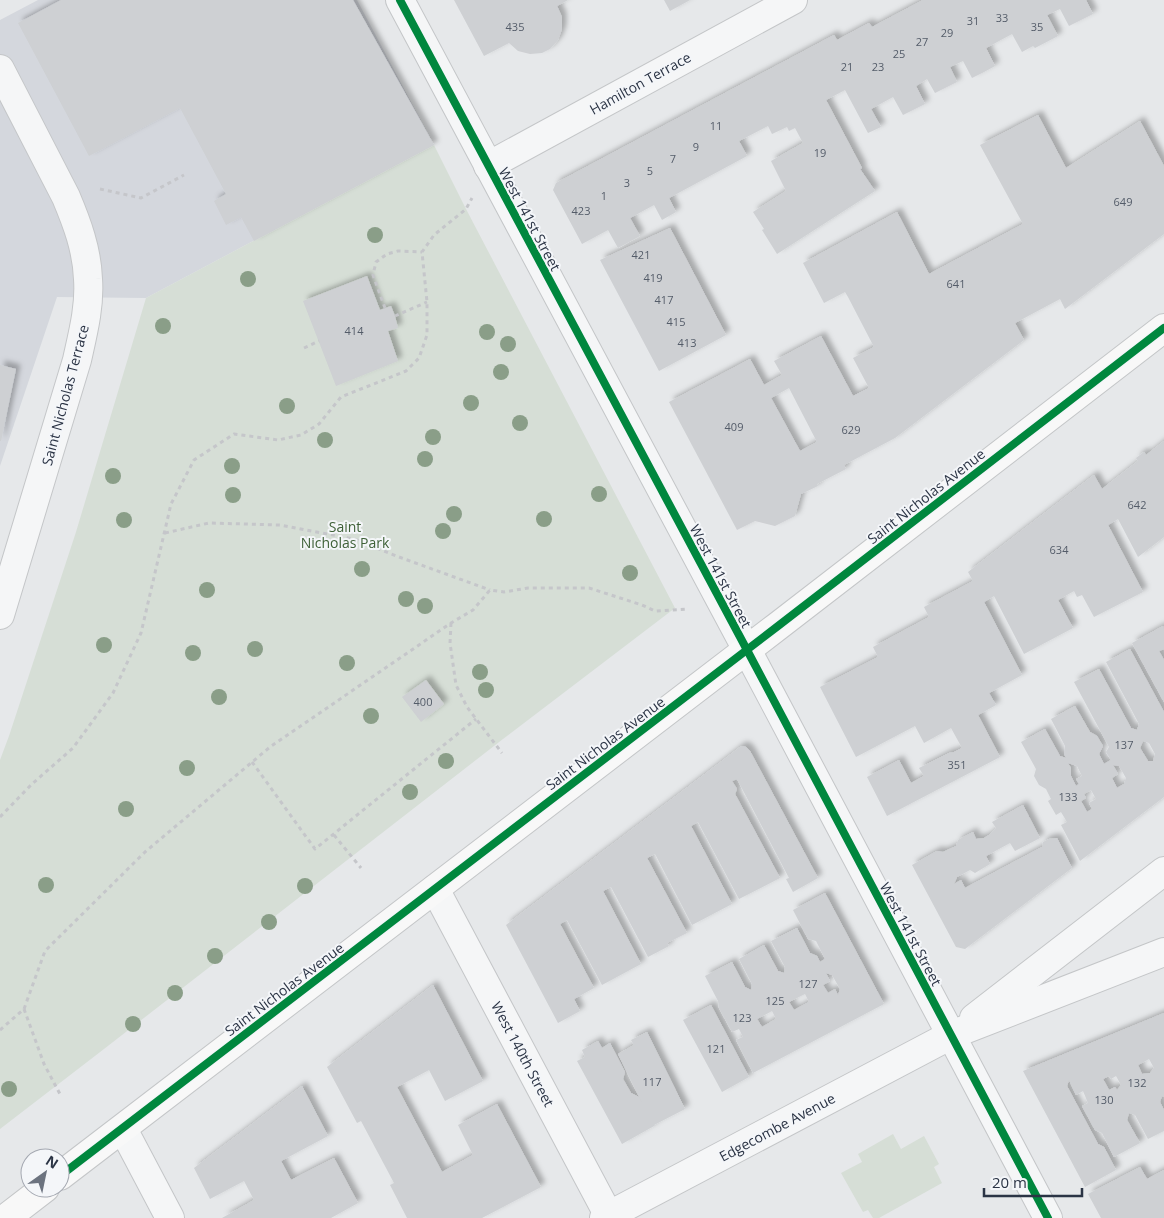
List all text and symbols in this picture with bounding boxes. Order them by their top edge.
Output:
house number: 33 [996,10,1008,25]
house number: 31 [967,13,979,28]
house number: 435 [506,19,524,34]
house number: 35 [1031,19,1043,34]
house number: 29 [941,25,953,40]
house number: 27 [916,34,928,49]
house number: 25 [893,46,905,61]
street label: Hamilton Terrace [586,47,694,119]
house number: 21 [841,59,853,74]
house number: 23 [872,59,884,74]
house number: 11 [710,118,722,133]
house number: 9 [693,139,699,154]
house number: 19 [814,145,826,160]
house number: 7 [670,151,676,166]
house number: 5 [647,163,653,178]
street label: West 141st Street [495,164,565,274]
house number: 3 [624,175,630,190]
house number: 1 [601,188,607,203]
house number: 649 [1114,194,1132,209]
house number: 423 [572,203,590,218]
house number: 421 [632,247,650,262]
house number: 419 [644,270,662,285]
house number: 641 [947,276,965,291]
house number: 417 [655,292,673,307]
house number: 415 [667,314,685,329]
street label: Saint Nicholas Terrace [37,322,93,467]
house number: 414 [345,323,364,338]
house number: 413 [678,335,696,350]
house number: 409 [725,419,743,434]
house number: 629 [842,422,860,437]
street label: Saint Nicholas Avenue [863,444,989,548]
house number: 642 [1128,497,1146,512]
park label: Saint Nicholas Park [301,517,390,552]
street label: West 141st Street [686,521,756,631]
house number: 634 [1050,542,1069,557]
street label: Saint Nicholas Avenue [542,692,668,794]
house number: 400 [414,694,432,709]
house number: 137 [1115,737,1133,752]
house number: 351 [948,757,966,772]
house number: 133 [1059,789,1077,804]
street label: West 141st Street [876,879,946,989]
street label: Saint Nicholas Avenue [221,938,347,1040]
house number: 127 [799,976,817,991]
house number: 125 [766,993,784,1008]
street label: West 140th Street [487,998,559,1110]
house number: 123 [733,1010,751,1025]
house number: 121 [707,1041,725,1056]
house number: 117 [643,1074,661,1089]
house number: 132 [1128,1075,1146,1090]
street label: Edgecombe Avenue [716,1088,838,1166]
house number: 130 [1095,1092,1113,1107]
north arrow [20,1148,70,1198]
text: N [42,1151,62,1173]
scale bar [984,1166,1082,1198]
text: 20 m [992,1172,1027,1192]

